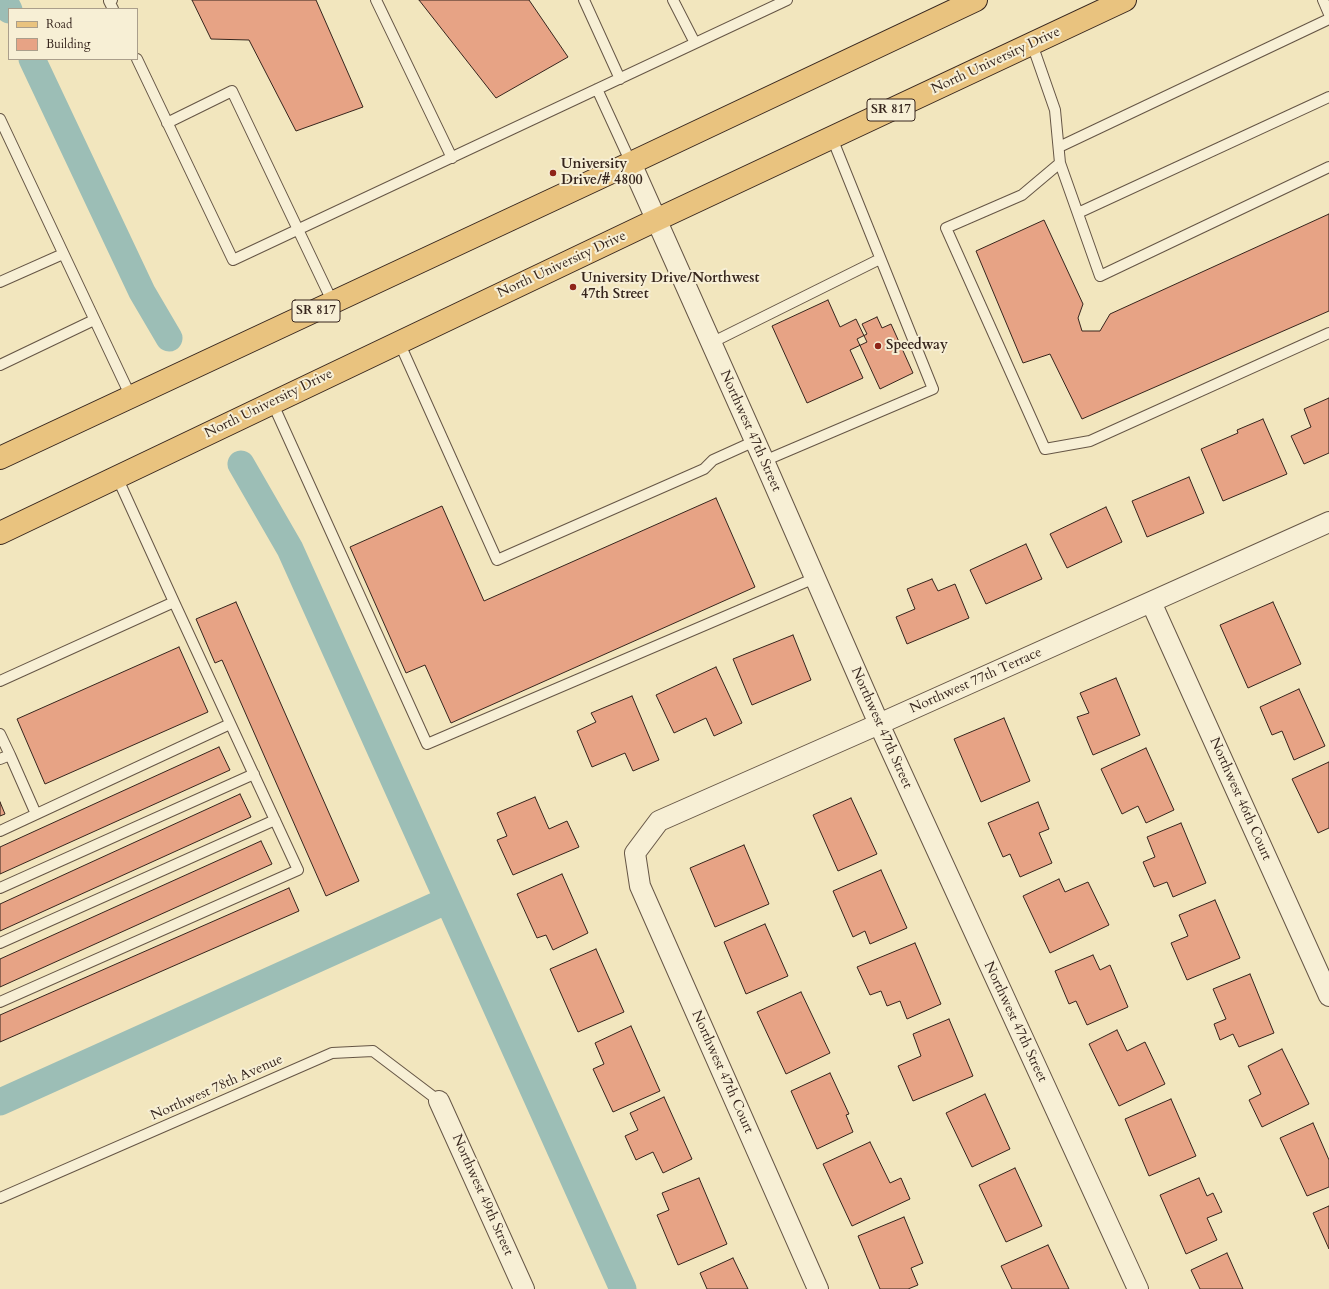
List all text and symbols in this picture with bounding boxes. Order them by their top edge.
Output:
legend [8,8,138,60]
text: Road [46,16,72,32]
street label: North University Drive [929,24,1063,98]
text: Building [46,36,90,52]
road number: SR 817 [867,99,915,121]
place label: University Drive/# 4800 [561,157,643,190]
marker: University Drive/# 4800 [548,168,558,178]
street label: North University Drive [495,228,629,302]
place label: University Drive/Northwest 47th Street [581,271,759,304]
marker: University Drive/Northwest 47th Street [568,282,578,292]
road number: SR 817 [292,300,340,322]
place label: Speedway [886,338,948,354]
marker: Speedway [873,341,883,351]
street label: North University Drive [202,366,336,442]
street label: Northwest 47th Street [716,368,784,494]
street label: Northwest 77th Terrace [907,644,1045,718]
street label: Northwest 47th Street [847,665,915,791]
street label: Northwest 46th Court [1205,735,1275,863]
street label: Northwest 47th Street [980,959,1050,1085]
street label: Northwest 47th Court [687,1008,757,1136]
street label: Northwest 78th Avenue [148,1051,286,1125]
street label: Northwest 49th Street [448,1132,516,1258]

